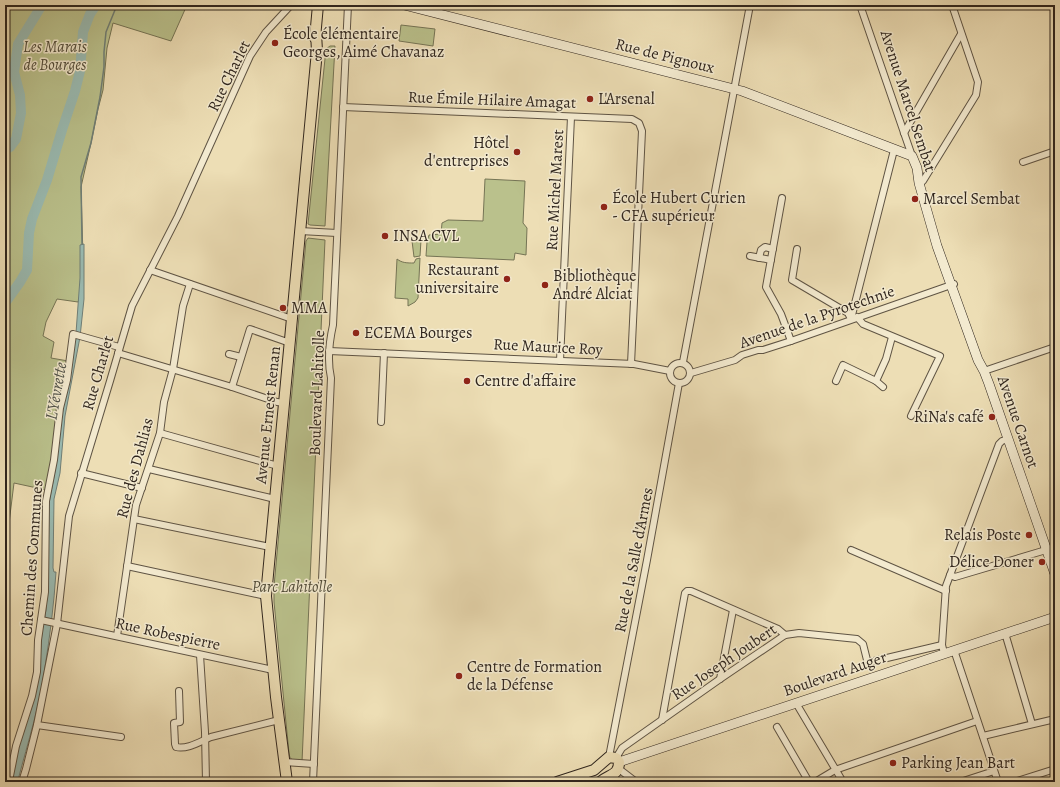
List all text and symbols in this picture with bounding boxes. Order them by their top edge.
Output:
place label: École élémentaire Georges, Aimé Chavanaz [283,23,444,63]
street label: Avenue Marcel Sembat [874,26,941,175]
street label: Rue de Pignoux [613,33,717,79]
park label: Les Marais de Bourges [23,36,88,76]
street label: Rue Charlet [202,37,256,115]
marker: École élémentaire Georges, Aimé Chavanaz [270,38,280,48]
street label: Rue Émile Hilaire Amagat [408,86,576,114]
place label: L'Arsenal [598,88,655,110]
marker: L'Arsenal [585,94,595,104]
street label: Rue Michel Marest [541,129,569,251]
place label: Hôtel d'entreprises [424,132,509,172]
marker: Hôtel d'entreprises [512,147,522,157]
place label: École Hubert Curien - CFA supérieur [612,187,746,227]
place label: Marcel Sembat [923,188,1020,210]
marker: Marcel Sembat [910,194,920,204]
marker: École Hubert Curien - CFA supérieur [599,202,609,212]
place label: INSA CVL [393,225,460,247]
marker: INSA CVL [380,231,390,241]
place label: Restaurant universitaire [416,259,499,299]
place label: Bibliothèque André Alciat [552,265,637,305]
marker: Restaurant universitaire [502,274,512,284]
marker: Bibliothèque André Alciat [540,280,550,290]
street label: Avenue de la Pyrotechnie [736,280,897,354]
place label: MMA [291,297,328,319]
marker: MMA [278,303,288,313]
place label: ECEMA Bourges [364,322,472,344]
marker: ECEMA Bourges [351,328,361,338]
street label: Boulevard Lahitolle [304,330,330,456]
street label: Rue Charlet [77,333,119,413]
street label: Rue Maurice Roy [493,333,604,361]
street label: Avenue Ernest Renan [250,345,286,486]
water label: L'Yévrette [40,360,72,422]
place label: Centre d'affaire [475,370,576,392]
street label: Avenue Carnot [992,372,1044,471]
marker: Centre d'affaire [462,376,472,386]
place label: RiNa's café [914,406,984,428]
marker: RiNa's café [987,412,997,422]
street label: Rue des Dahlias [111,415,159,521]
street label: Chemin des Communes [16,479,48,637]
street label: Rue de la Salle d'Armes [609,486,659,634]
place label: Relais Poste [944,524,1021,546]
marker: Relais Poste [1024,530,1034,540]
place label: Délice Doner [949,551,1034,573]
marker: Délice Doner [1037,557,1047,567]
park label: Parc Lahitolle [252,576,333,598]
street label: Rue Robespierre [114,612,222,656]
street label: Rue Joseph Joubert [667,619,781,705]
street label: Boulevard Auger [780,646,890,702]
place label: Centre de Formation de la Défense [467,656,602,696]
marker: Centre de Formation de la Défense [454,671,464,681]
place label: Parking Jean Bart [901,752,1015,774]
marker: Parking Jean Bart [888,758,898,768]

